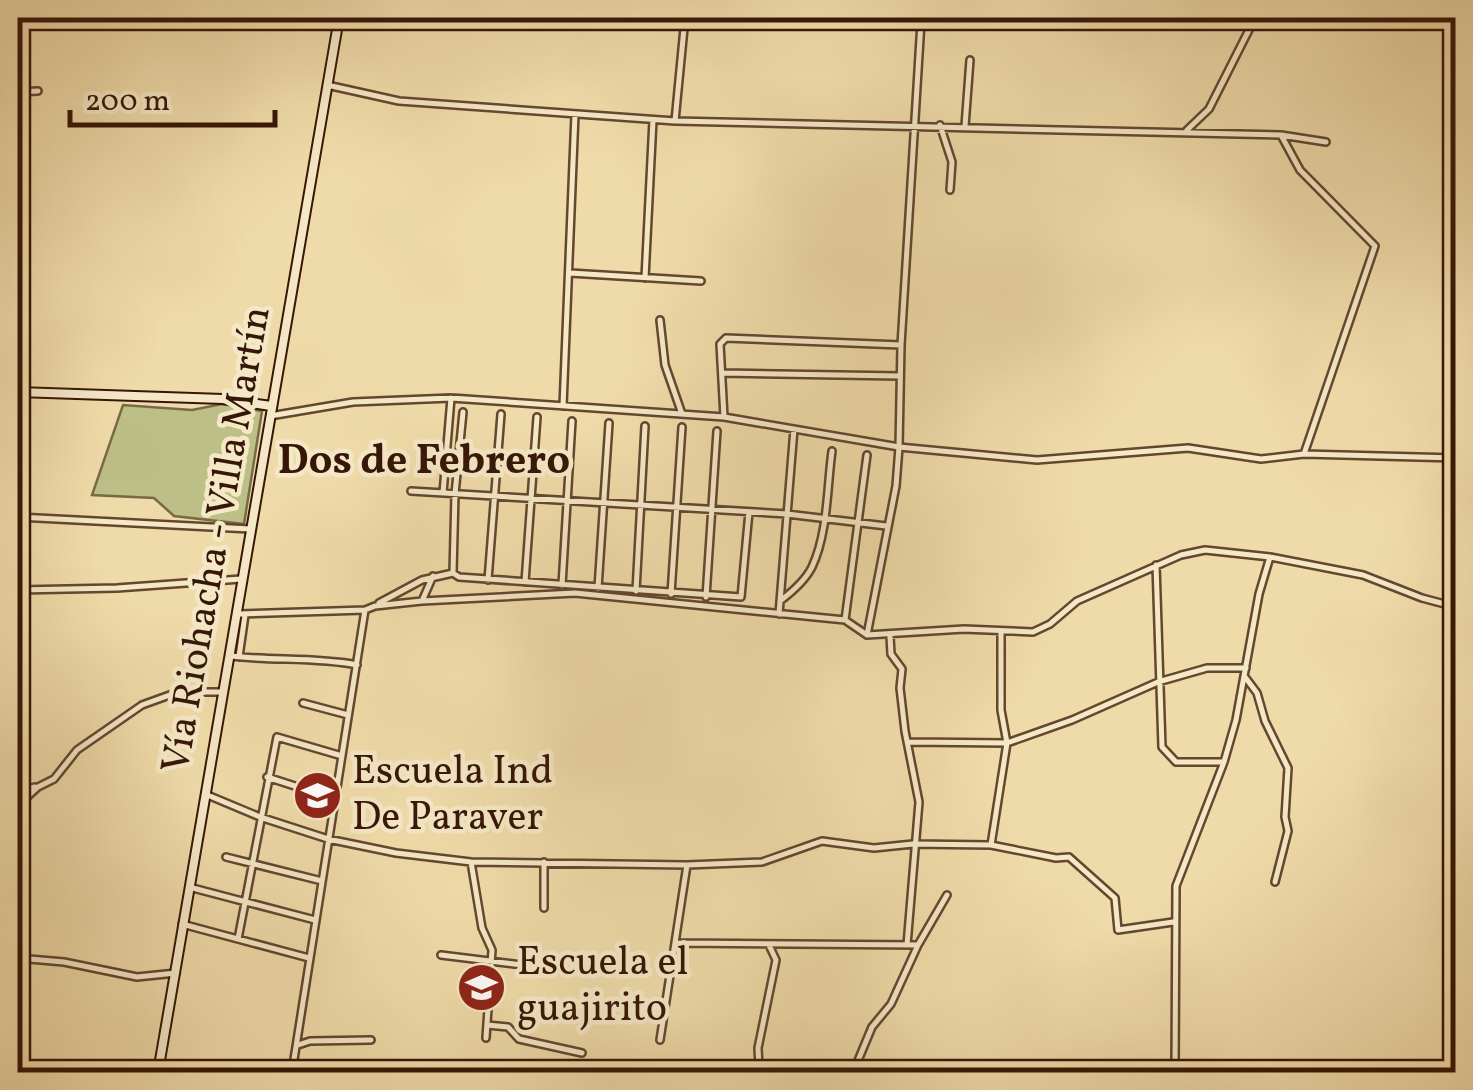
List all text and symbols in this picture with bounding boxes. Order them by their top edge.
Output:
scale bar [70,65,275,127]
text: 200 m [85,81,170,123]
street label: Vía Riohacha - Villa Martín [149,302,287,778]
district label: Dos de Febrero [278,433,570,492]
place label: Escuela Ind De Paraver [352,745,553,847]
school or university icon: Escuela Ind De Paraver [291,770,343,822]
place label: Escuela el guajirito [517,936,688,1038]
school or university icon: Escuela el guajirito [456,961,508,1013]

